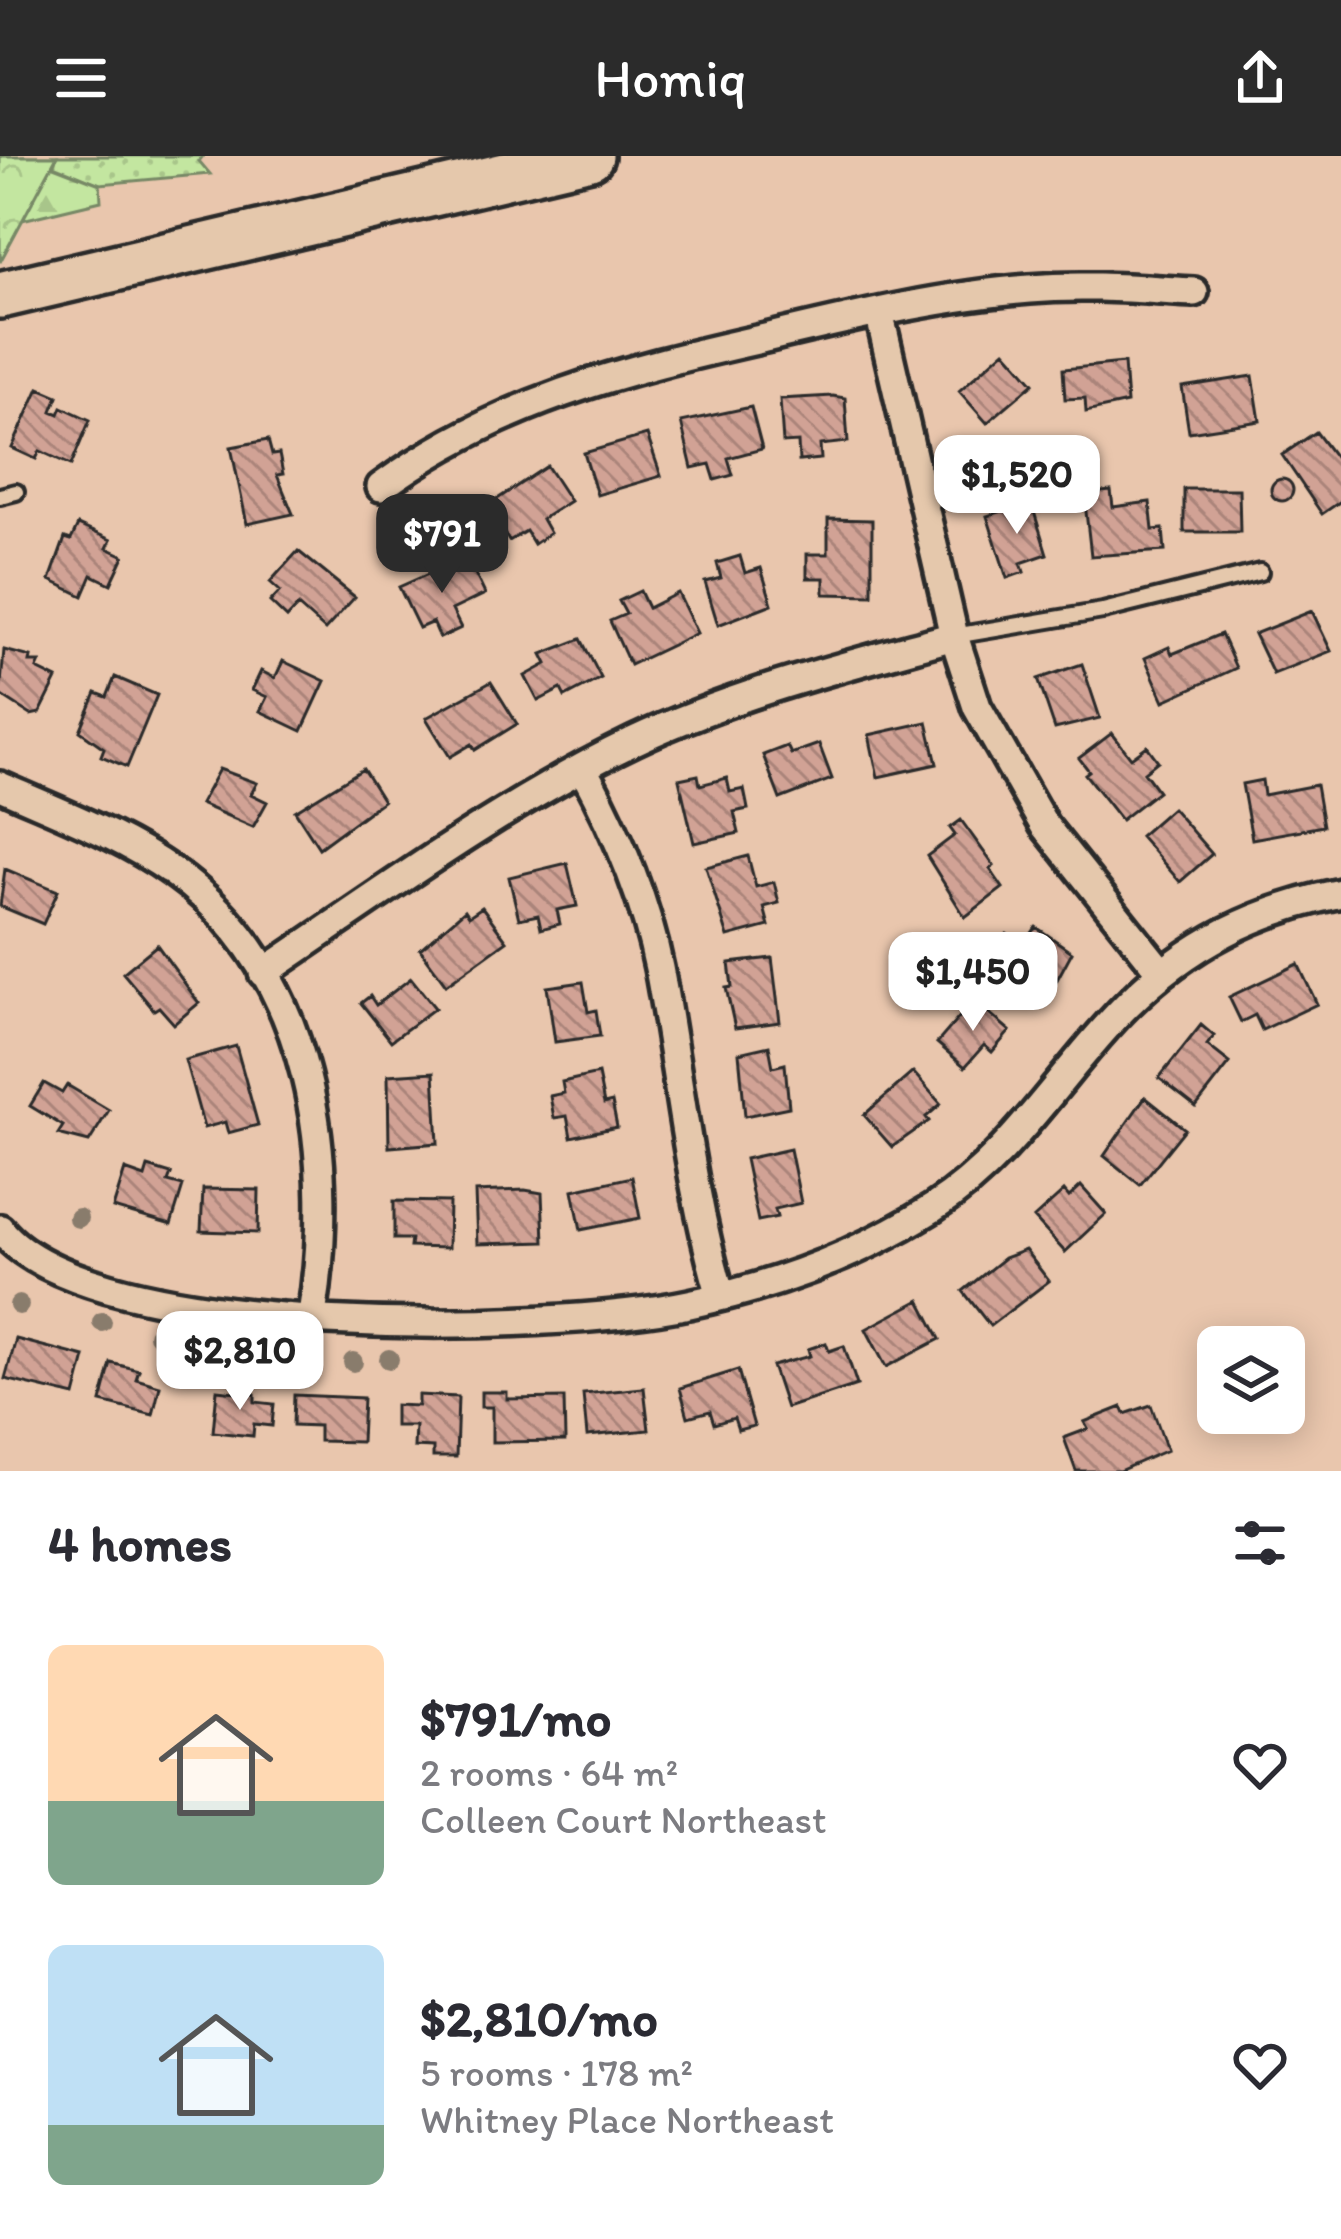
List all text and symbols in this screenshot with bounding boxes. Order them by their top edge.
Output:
icon: menu [48,45,114,111]
icon: share [1227,45,1293,111]
text: Homiq [595,46,746,111]
pin: $1,520 [919,435,1115,537]
text: $1,520 [961,450,1073,497]
pin: $791 [371,494,513,596]
text: $791 [403,509,481,556]
pin: $1,450 [875,932,1071,1034]
text: $1,450 [915,947,1031,994]
pin: $2,810 [142,1311,338,1413]
text: $2,810 [183,1326,297,1373]
map controls [1197,1326,1305,1434]
button: layers [1197,1326,1305,1434]
icon: filters [1227,1510,1293,1576]
text: 4 homes [48,1513,232,1574]
text: $791/mo [420,1688,612,1749]
icon: home [144,1693,288,1837]
icon: heart [1227,1732,1293,1798]
text: 2 rooms · 64 m² [420,1749,678,1796]
text: Colleen Court Northeast [420,1796,827,1843]
text: $2,810/mo [420,1988,658,2049]
icon: home [144,1993,288,2137]
icon: heart [1227,2032,1293,2098]
text: 5 rooms · 178 m² [420,2049,693,2096]
text: Whitney Place Northeast [420,2096,834,2143]

